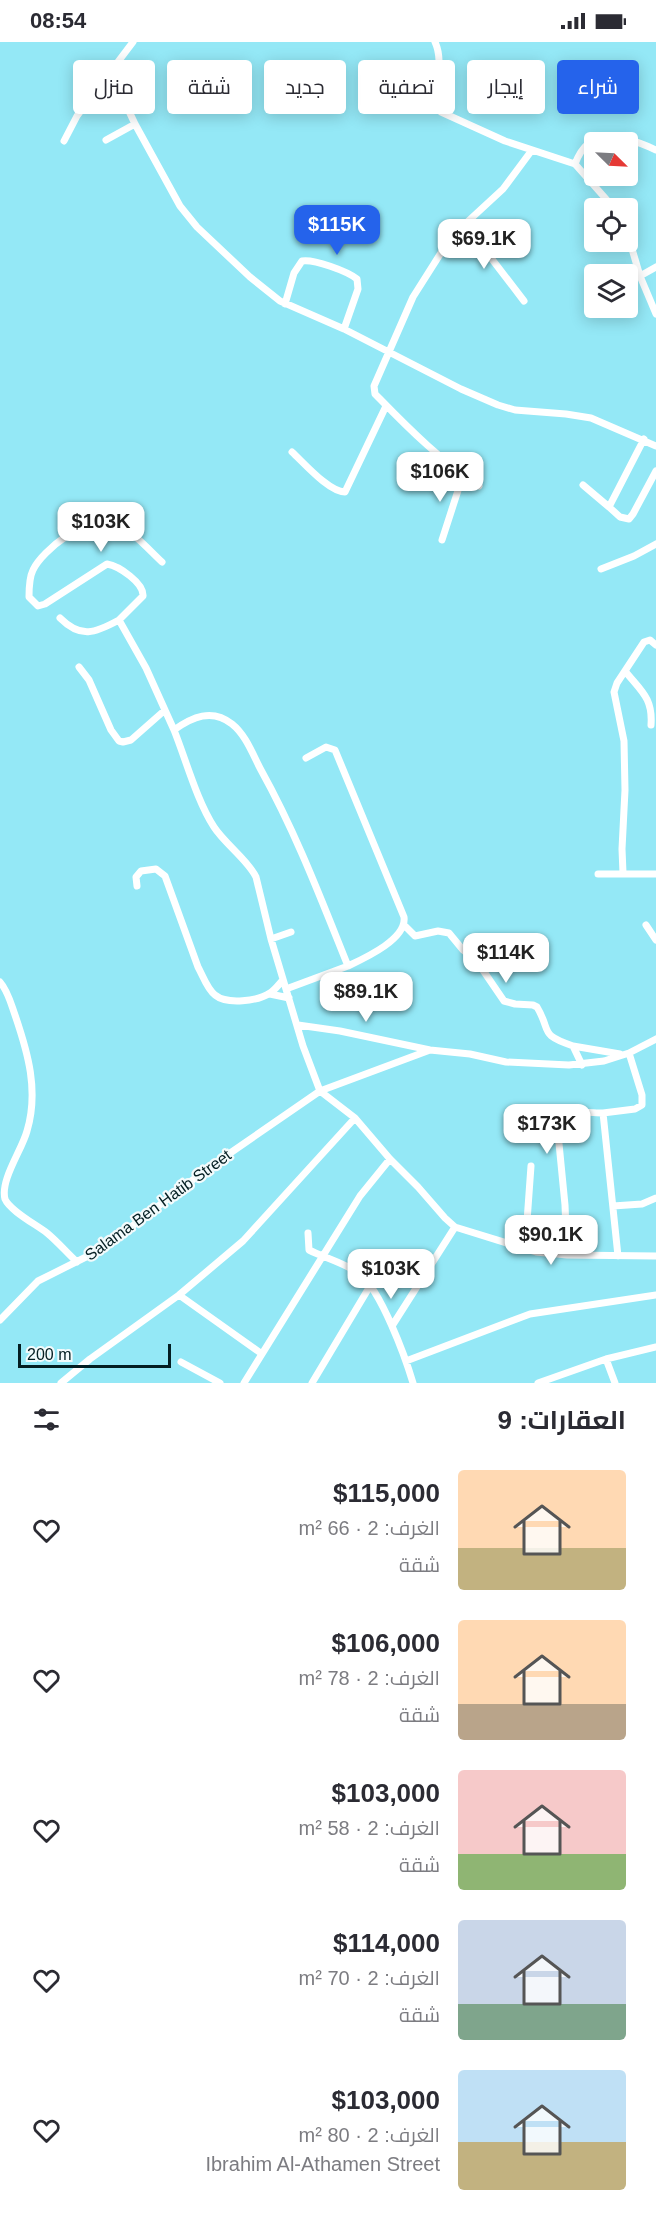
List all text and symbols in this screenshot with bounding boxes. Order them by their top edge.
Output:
text: 08:54 [30,8,86,33]
chip: منزل [73,60,155,114]
chip: شقة [167,60,252,114]
chip: جديد [264,60,346,114]
chip: تصفية [358,60,455,114]
chip: إيجار [467,60,545,114]
chip: شراء [557,60,639,114]
north arrow [584,132,638,186]
map controls [584,132,638,318]
button: locate [584,198,638,252]
pin: $115K [295,205,379,256]
text: $115K [308,213,366,235]
pin: $69.1K [435,219,533,270]
text: $69.1K [452,227,516,249]
button: layers [584,264,638,318]
pin: $106K [398,452,482,503]
text: $106K [411,460,469,482]
pin: $103K [59,502,143,553]
text: $103K [72,510,130,532]
pin: $114K [464,933,548,984]
text: $114K [477,941,535,963]
pin: $89.1K [317,972,415,1023]
text: $89.1K [334,980,398,1002]
pin: $173K [505,1104,589,1155]
text: $173K [518,1112,576,1134]
street label: Salama Ben Hatib Street [82,1146,235,1264]
pin: $90.1K [502,1215,600,1266]
text: $90.1K [519,1223,583,1245]
pin: $103K [349,1249,433,1300]
text: $103K [362,1257,420,1279]
scale bar [18,1341,171,1368]
text: 200 m [27,1346,71,1363]
icon: filters [30,1403,63,1436]
text: العقارات: 9 [498,1405,626,1435]
text: $115,000 [333,1478,440,1508]
icon: home [506,1494,578,1566]
icon: heart [30,1514,63,1547]
text: الغرف: 2 · 66 m² [299,1517,440,1539]
text: شقة [399,1554,440,1576]
text: $106,000 [332,1628,440,1658]
icon: home [506,1644,578,1716]
icon: heart [30,1664,63,1697]
text: الغرف: 2 · 78 m² [299,1667,440,1689]
text: شقة [399,1704,440,1726]
text: $103,000 [332,1778,440,1808]
icon: home [506,1794,578,1866]
icon: heart [30,1814,63,1847]
text: الغرف: 2 · 58 m² [299,1817,440,1839]
text: شقة [399,1854,440,1876]
text: $114,000 [333,1928,440,1958]
icon: home [506,1944,578,2016]
icon: heart [30,1964,63,1997]
text: الغرف: 2 · 70 m² [299,1967,440,1989]
text: شقة [399,2004,440,2026]
text: $103,000 [332,2085,440,2115]
icon: home [506,2094,578,2166]
icon: heart [30,2114,63,2147]
text: الغرف: 2 · 80 m² [299,2124,440,2146]
text: Ibrahim Al-Athamen Street [205,2153,440,2175]

